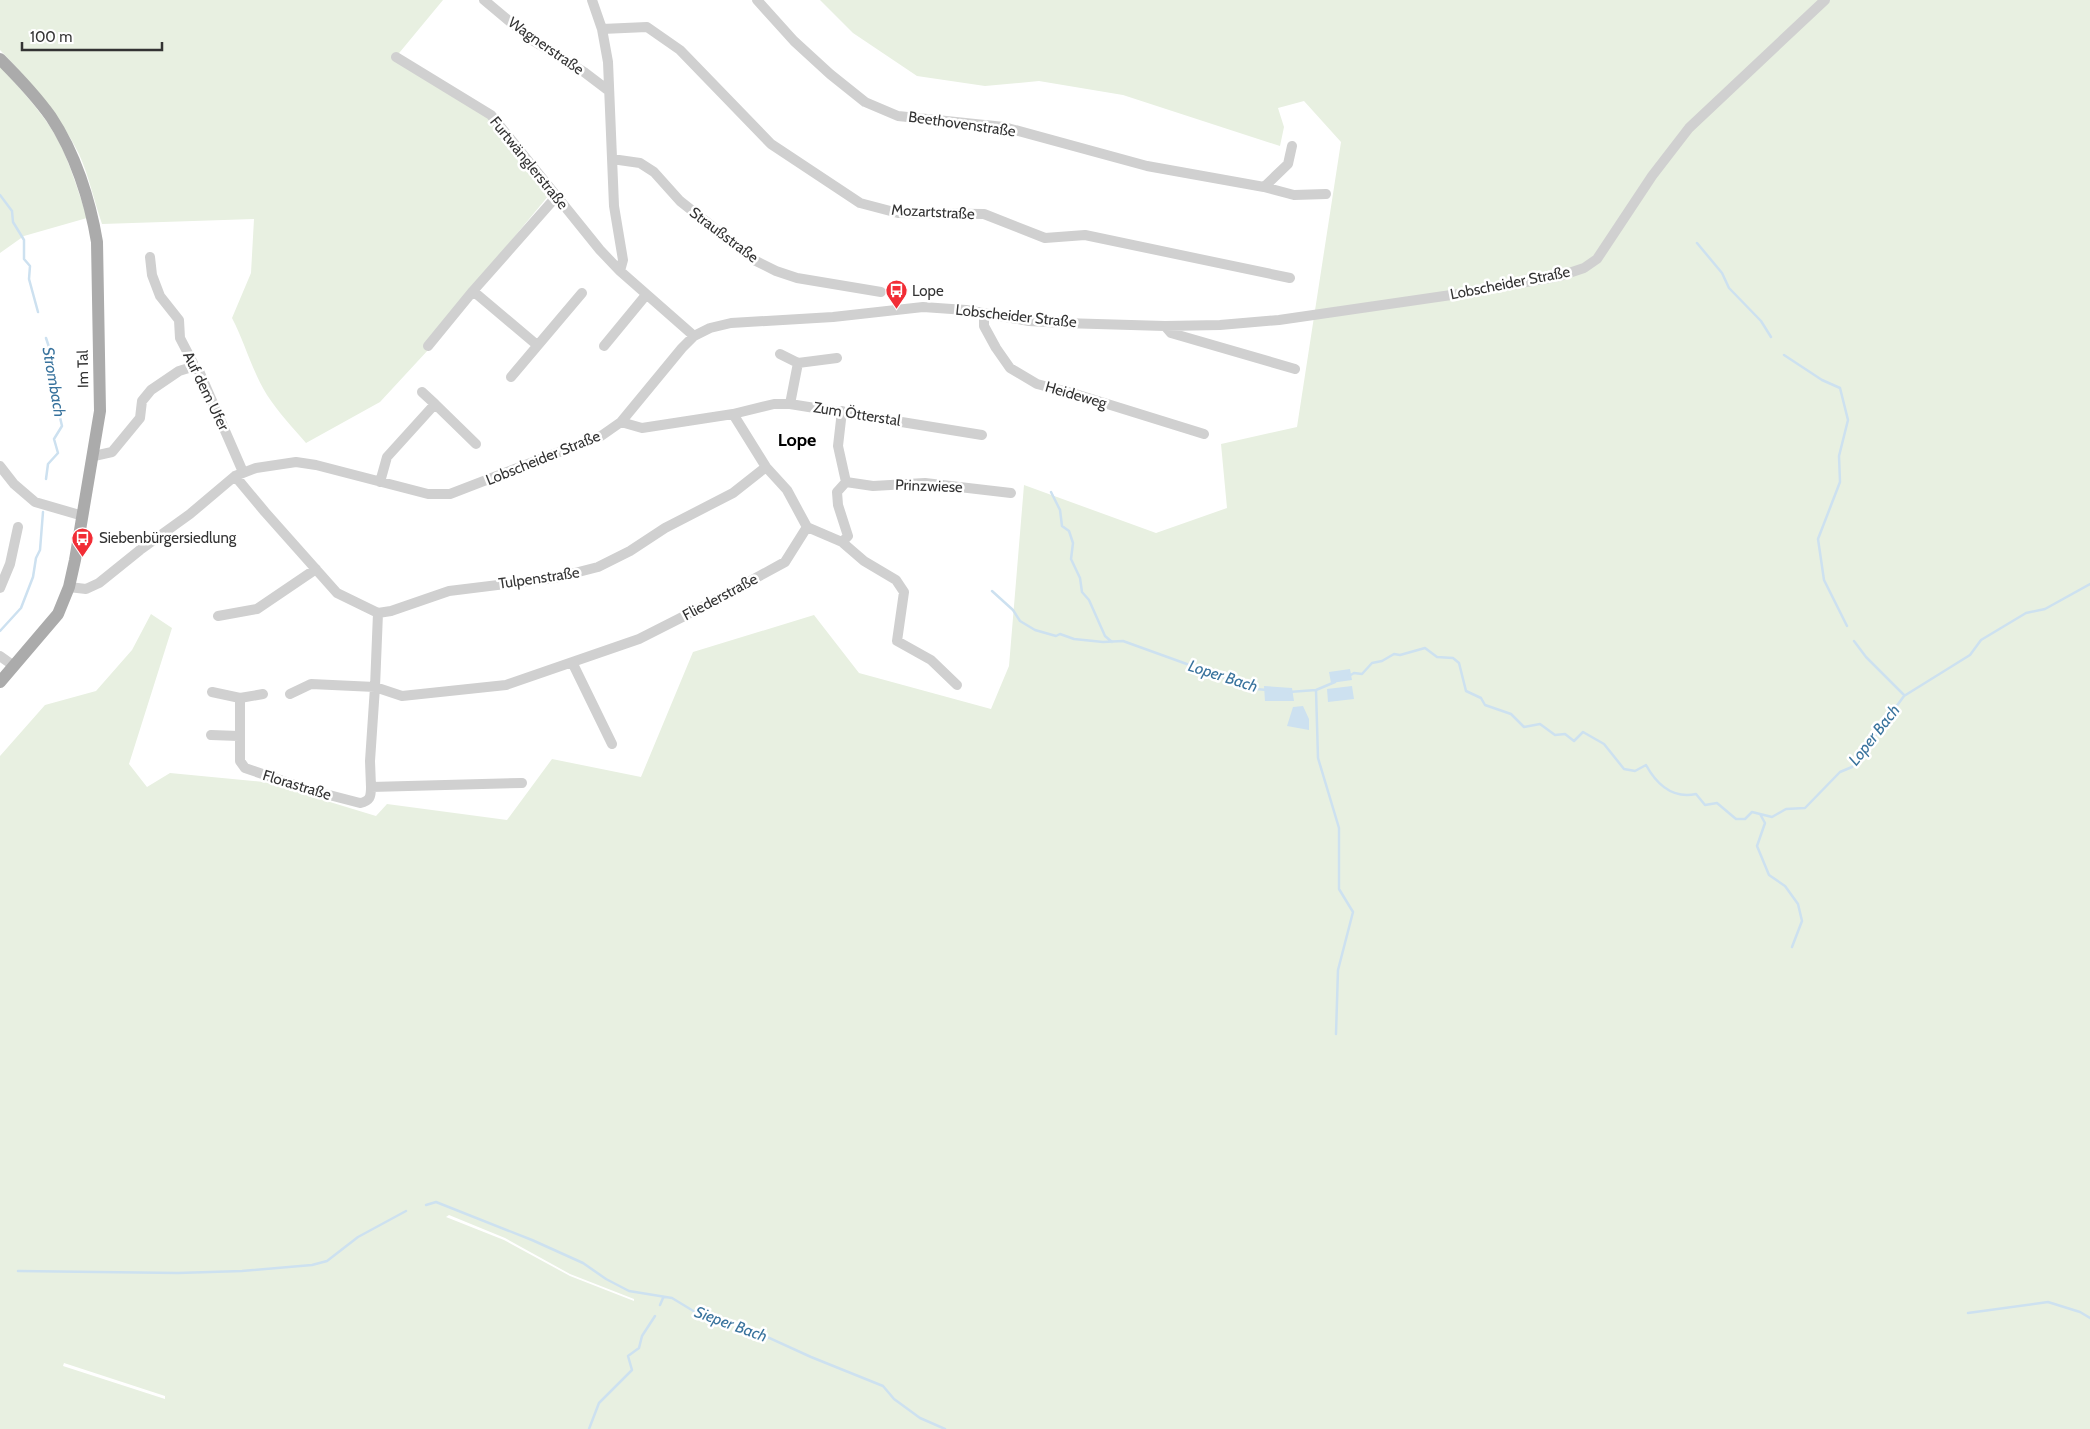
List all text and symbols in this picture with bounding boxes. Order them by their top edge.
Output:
street label: Wagnerstraße [505,13,588,79]
scale bar [22,20,162,52]
text: 100 m [30,28,72,46]
street label: Beethovenstraße [907,108,1017,140]
street label: Furtwänglerstraße [486,113,572,213]
street label: Mozartstraße [891,201,975,223]
street label: Straußstraße [686,203,762,267]
street label: Lobscheider Straße [1449,262,1572,303]
bus stop icon: Lope [884,279,908,310]
place label: Lope [912,282,944,300]
street label: Lobscheider Straße [955,301,1078,331]
water label: Strombach [38,345,70,419]
street label: Auf dem Ufer [179,348,233,434]
street label: Im Tal [74,349,92,388]
street label: Heideweg [1043,378,1109,413]
street label: Zum Ötterstal [812,398,902,430]
street label: Lobscheider Straße [483,427,603,489]
district label: Lope [778,429,816,451]
street label: Prinzwiese [895,476,963,496]
bus stop icon: Siebenbürgersiedlung [71,526,95,557]
place label: Siebenbürgersiedlung [99,529,237,547]
street label: Tulpenstraße [497,563,581,593]
street label: Fliederstraße [679,570,761,624]
water label: Loper Bach [1186,656,1260,696]
water label: Loper Bach [1844,701,1904,769]
street label: Florastraße [261,766,334,804]
water label: Sieper Bach [692,1302,770,1346]

